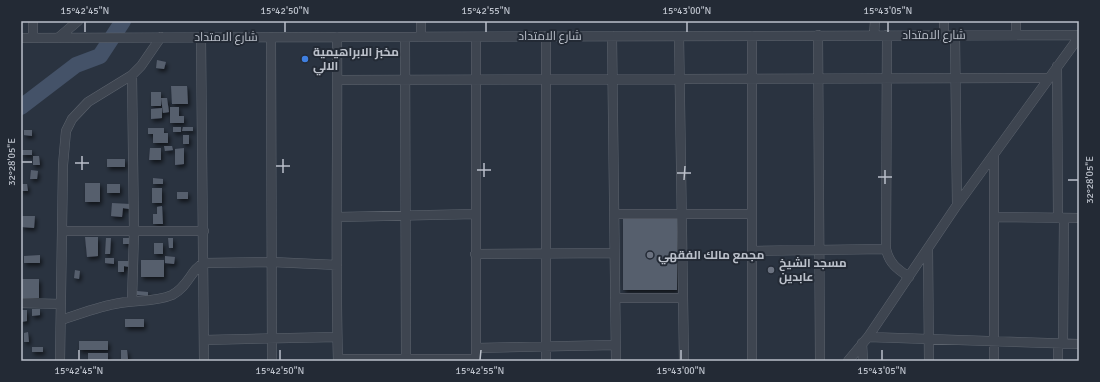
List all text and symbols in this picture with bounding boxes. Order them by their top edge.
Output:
text: 15°42'45"N [61,5,109,17]
text: 15°42'50"N [261,5,309,17]
text: 15°42'55"N [462,5,510,17]
text: 15°43'00"N [663,5,711,17]
text: 15°43'05"N [864,5,912,17]
street label: شارع الامتداد [902,28,966,43]
street label: شارع الامتداد [518,29,582,44]
street label: شارع الامتداد [194,30,258,45]
place label: مخبز الابراهيمية الالي [313,45,399,76]
marker: مخبز الابراهيمية الالي [300,54,310,64]
text: 32°28'05"E [6,138,18,186]
text: 32°28'05"E [1084,156,1096,204]
place label: مجمع مالك الفقهي [658,248,764,265]
marker: مجمع مالك الفقهي [645,250,655,260]
place label: مسجد الشيخ عابدين [779,256,847,285]
marker: مسجد الشيخ عابدين [766,265,776,275]
text: 15°42'45"N [55,365,103,377]
text: 15°42'50"N [256,365,304,377]
text: 15°42'55"N [456,365,504,377]
text: 15°43'00"N [657,365,705,377]
text: 15°43'05"N [858,365,906,377]

